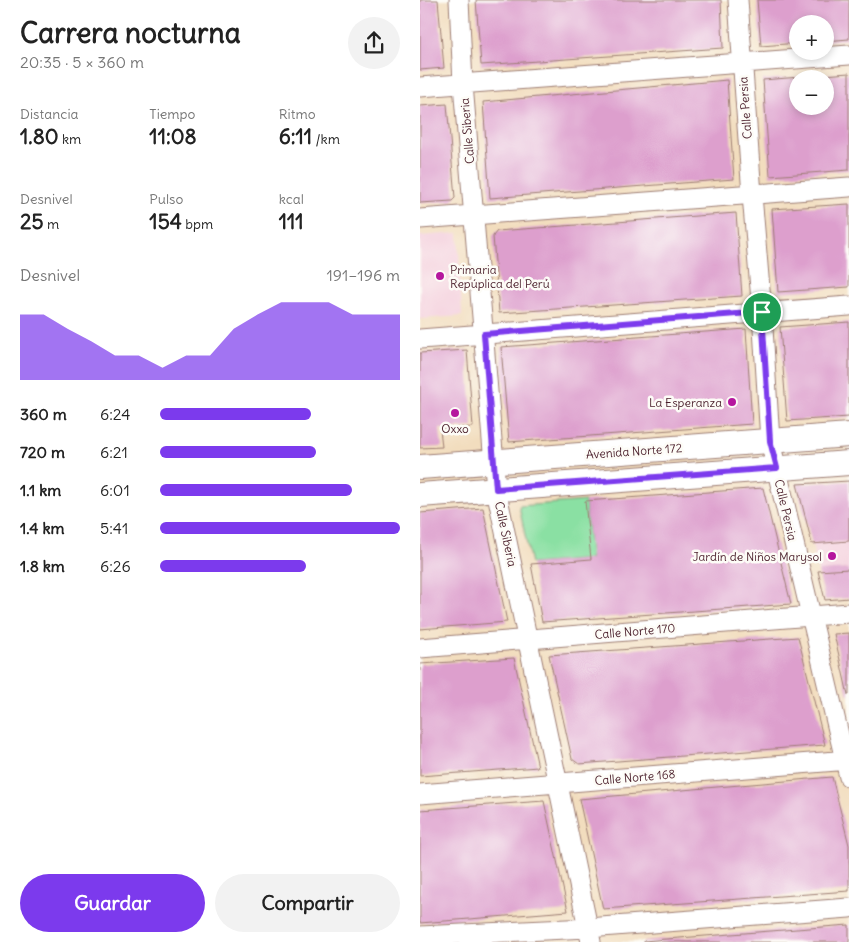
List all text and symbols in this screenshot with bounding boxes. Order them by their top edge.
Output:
text: Carrera nocturna [20,15,241,51]
map controls [789,15,834,115]
button: + [789,15,834,60]
button: share [348,17,400,69]
text: 20:35 · 5 × 360 m [20,52,144,72]
button: − [789,70,834,115]
street label: Calle Persia [735,76,755,140]
street label: Calle Siberia [457,97,477,165]
text: Distancia [20,105,79,123]
text: Tiempo [149,105,195,123]
text: Ritmo [279,105,316,123]
text: 1.80 [20,123,59,150]
text: 11:08 [149,123,197,150]
text: 6:11 [279,123,312,150]
text: km [59,130,81,148]
text: /km [312,130,340,148]
text: Desnivel [20,190,73,208]
text: Pulso [149,190,183,208]
text: kcal [279,190,304,208]
text: 25 [20,208,44,235]
text: 154 [149,208,182,235]
text: 111 [279,208,304,235]
text: m [44,215,59,233]
text: bpm [182,215,213,233]
place label: Primaria Repúplica del Perú [450,262,550,291]
text: Desnivel [20,265,80,285]
text: 191–196 m [326,265,400,285]
marker: Primaria Repúplica del Perú [434,270,446,282]
pin [741,291,783,333]
icon: arrive [748,298,776,326]
place label: La Esperanza [649,395,722,410]
marker: La Esperanza [726,396,738,408]
text: 360 m [20,404,67,424]
text: 6:24 [100,404,131,424]
marker: Oxxo [449,407,461,419]
place label: Oxxo [441,421,469,436]
street label: Avenida Norte 172 [585,440,683,462]
text: 720 m [20,442,65,462]
text: 6:21 [100,442,128,462]
street label: Calle Persia [772,478,800,542]
text: 1.1 km [20,480,61,500]
text: 6:01 [100,480,130,500]
street label: Calle Siberia [492,500,520,568]
text: 1.4 km [20,518,65,538]
text: 5:41 [100,518,128,538]
place label: Jardín de Niños Marysol [692,549,822,564]
marker: Jardín de Niños Marysol [826,550,838,562]
text: 1.8 km [20,556,65,576]
text: 6:26 [100,556,131,576]
street label: Calle Norte 170 [594,620,676,642]
street label: Calle Norte 168 [594,766,676,788]
button: Guardar [20,874,205,932]
button: Compartir [215,874,400,932]

